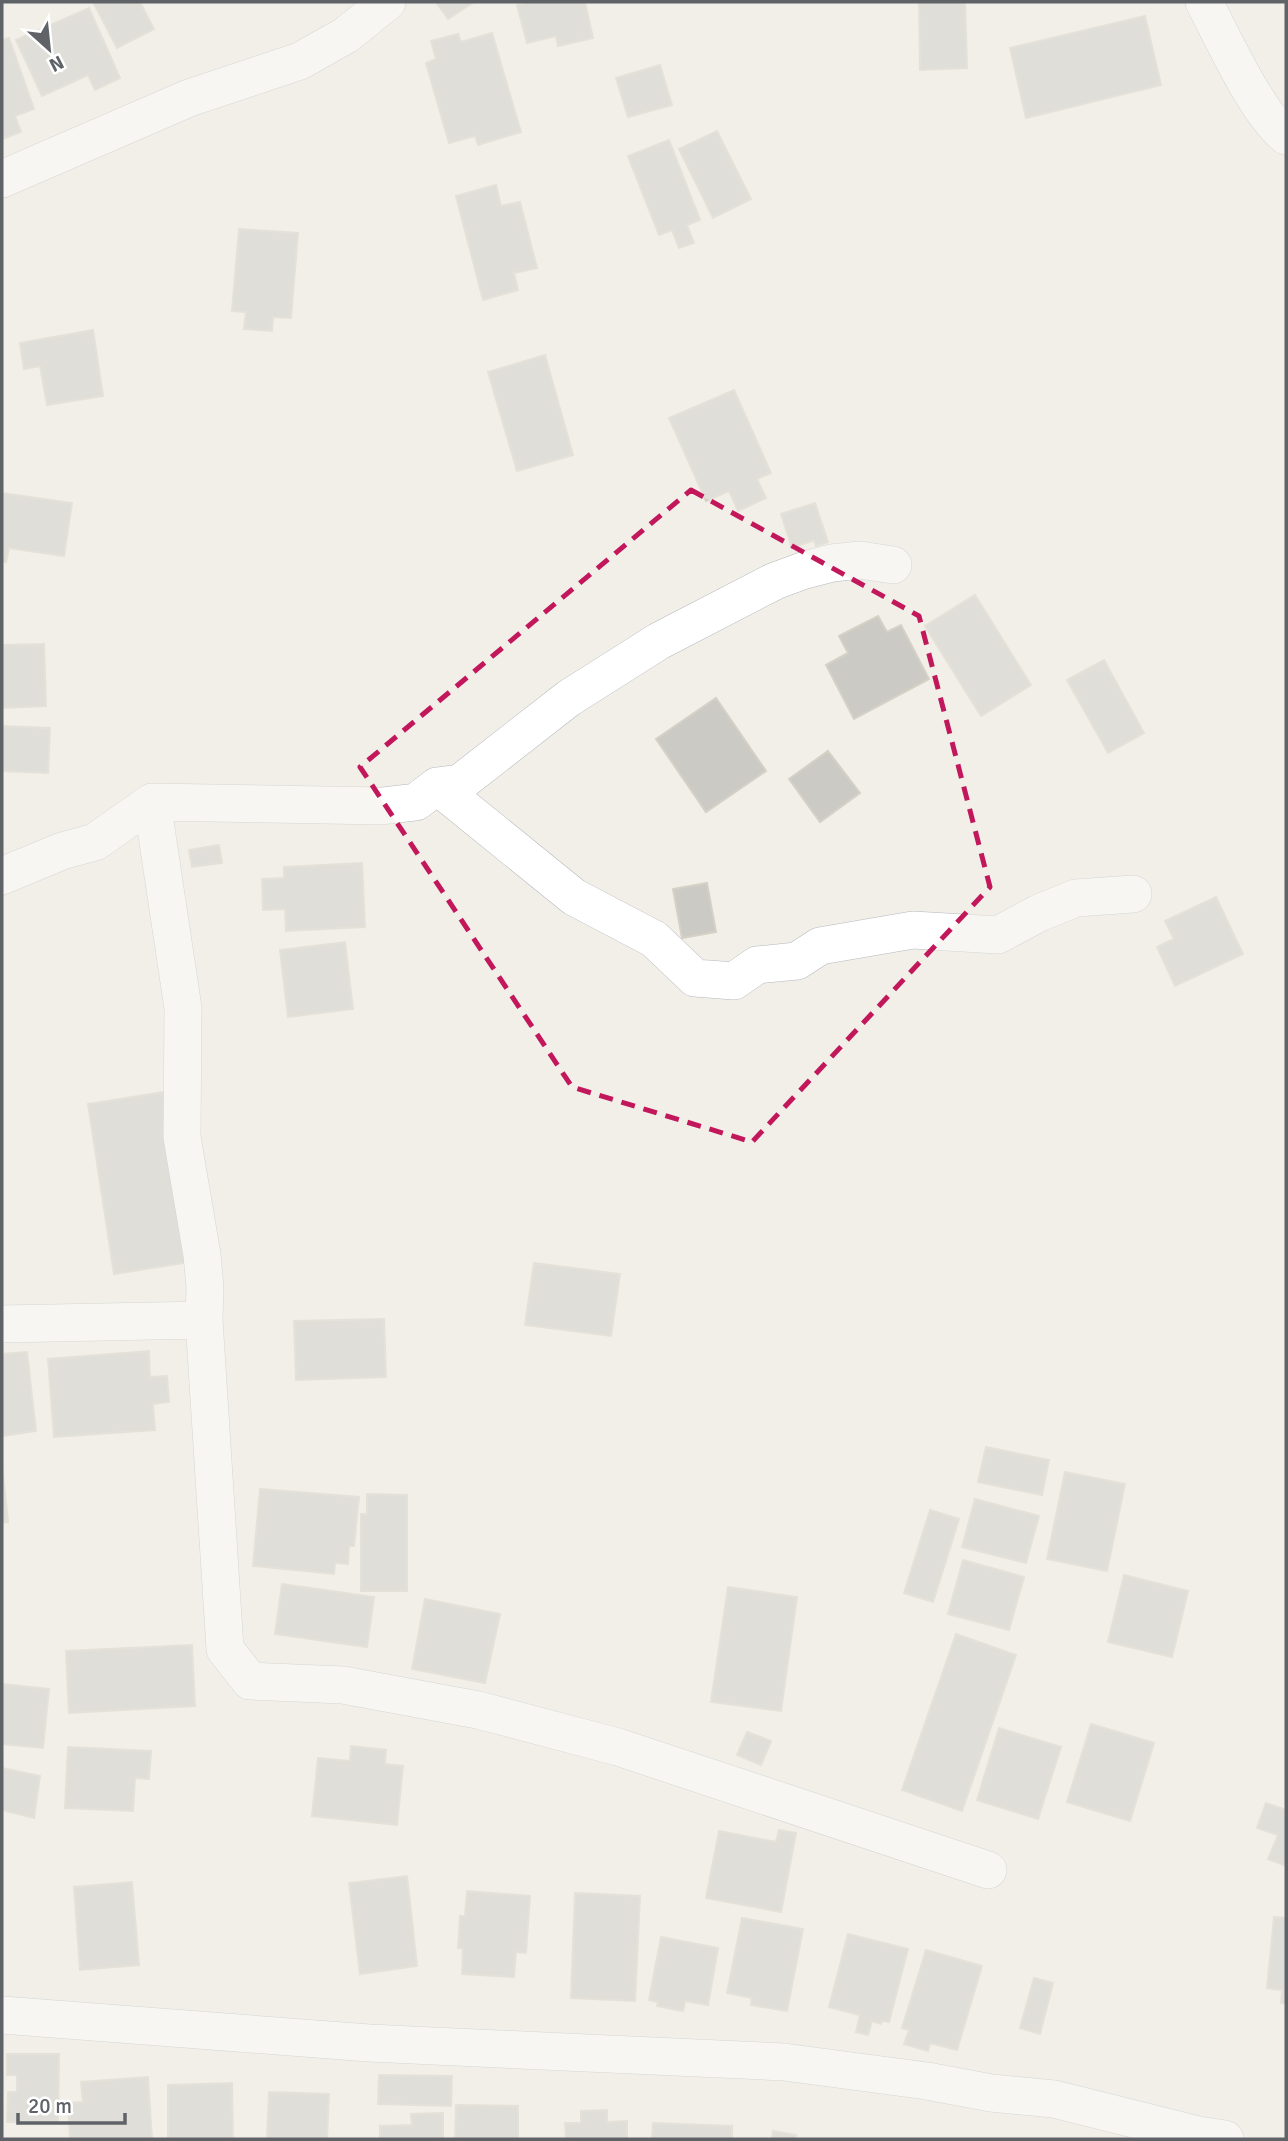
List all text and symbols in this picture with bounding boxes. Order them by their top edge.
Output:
north arrow [14,14,84,84]
text: N [45,50,68,77]
scale bar [18,2082,124,2126]
text: 20 m [28,2093,72,2119]

